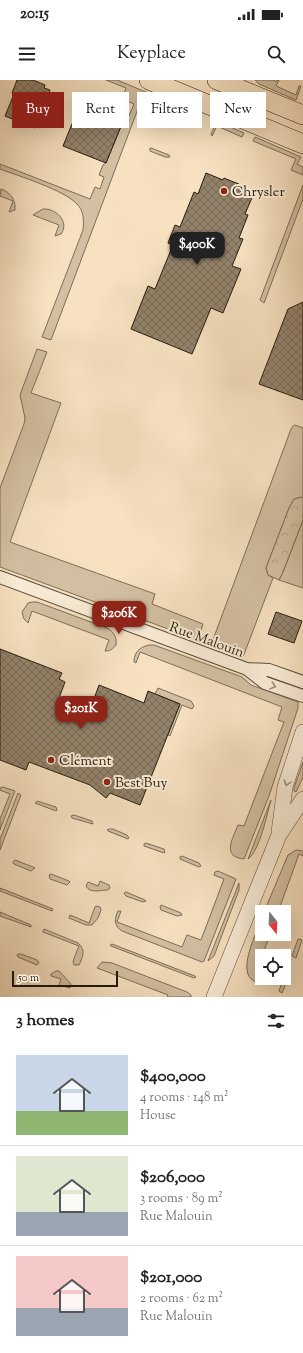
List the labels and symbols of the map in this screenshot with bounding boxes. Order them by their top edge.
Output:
place label: Chrysler [232,183,285,203]
marker: Chrysler [219,186,229,196]
pin: $400K [169,232,225,266]
pin: $206K [91,601,147,635]
street label: Rue Malouin [166,618,247,664]
one-way arrow [270,681,277,690]
pin: $201K [53,696,109,730]
place label: Clément [59,752,112,772]
marker: Clément [46,755,56,765]
place label: Best Buy [115,774,167,794]
marker: Best Buy [102,777,112,787]
one-way arrow [283,779,292,786]
north arrow [255,905,291,941]
scale bar [12,969,118,988]

